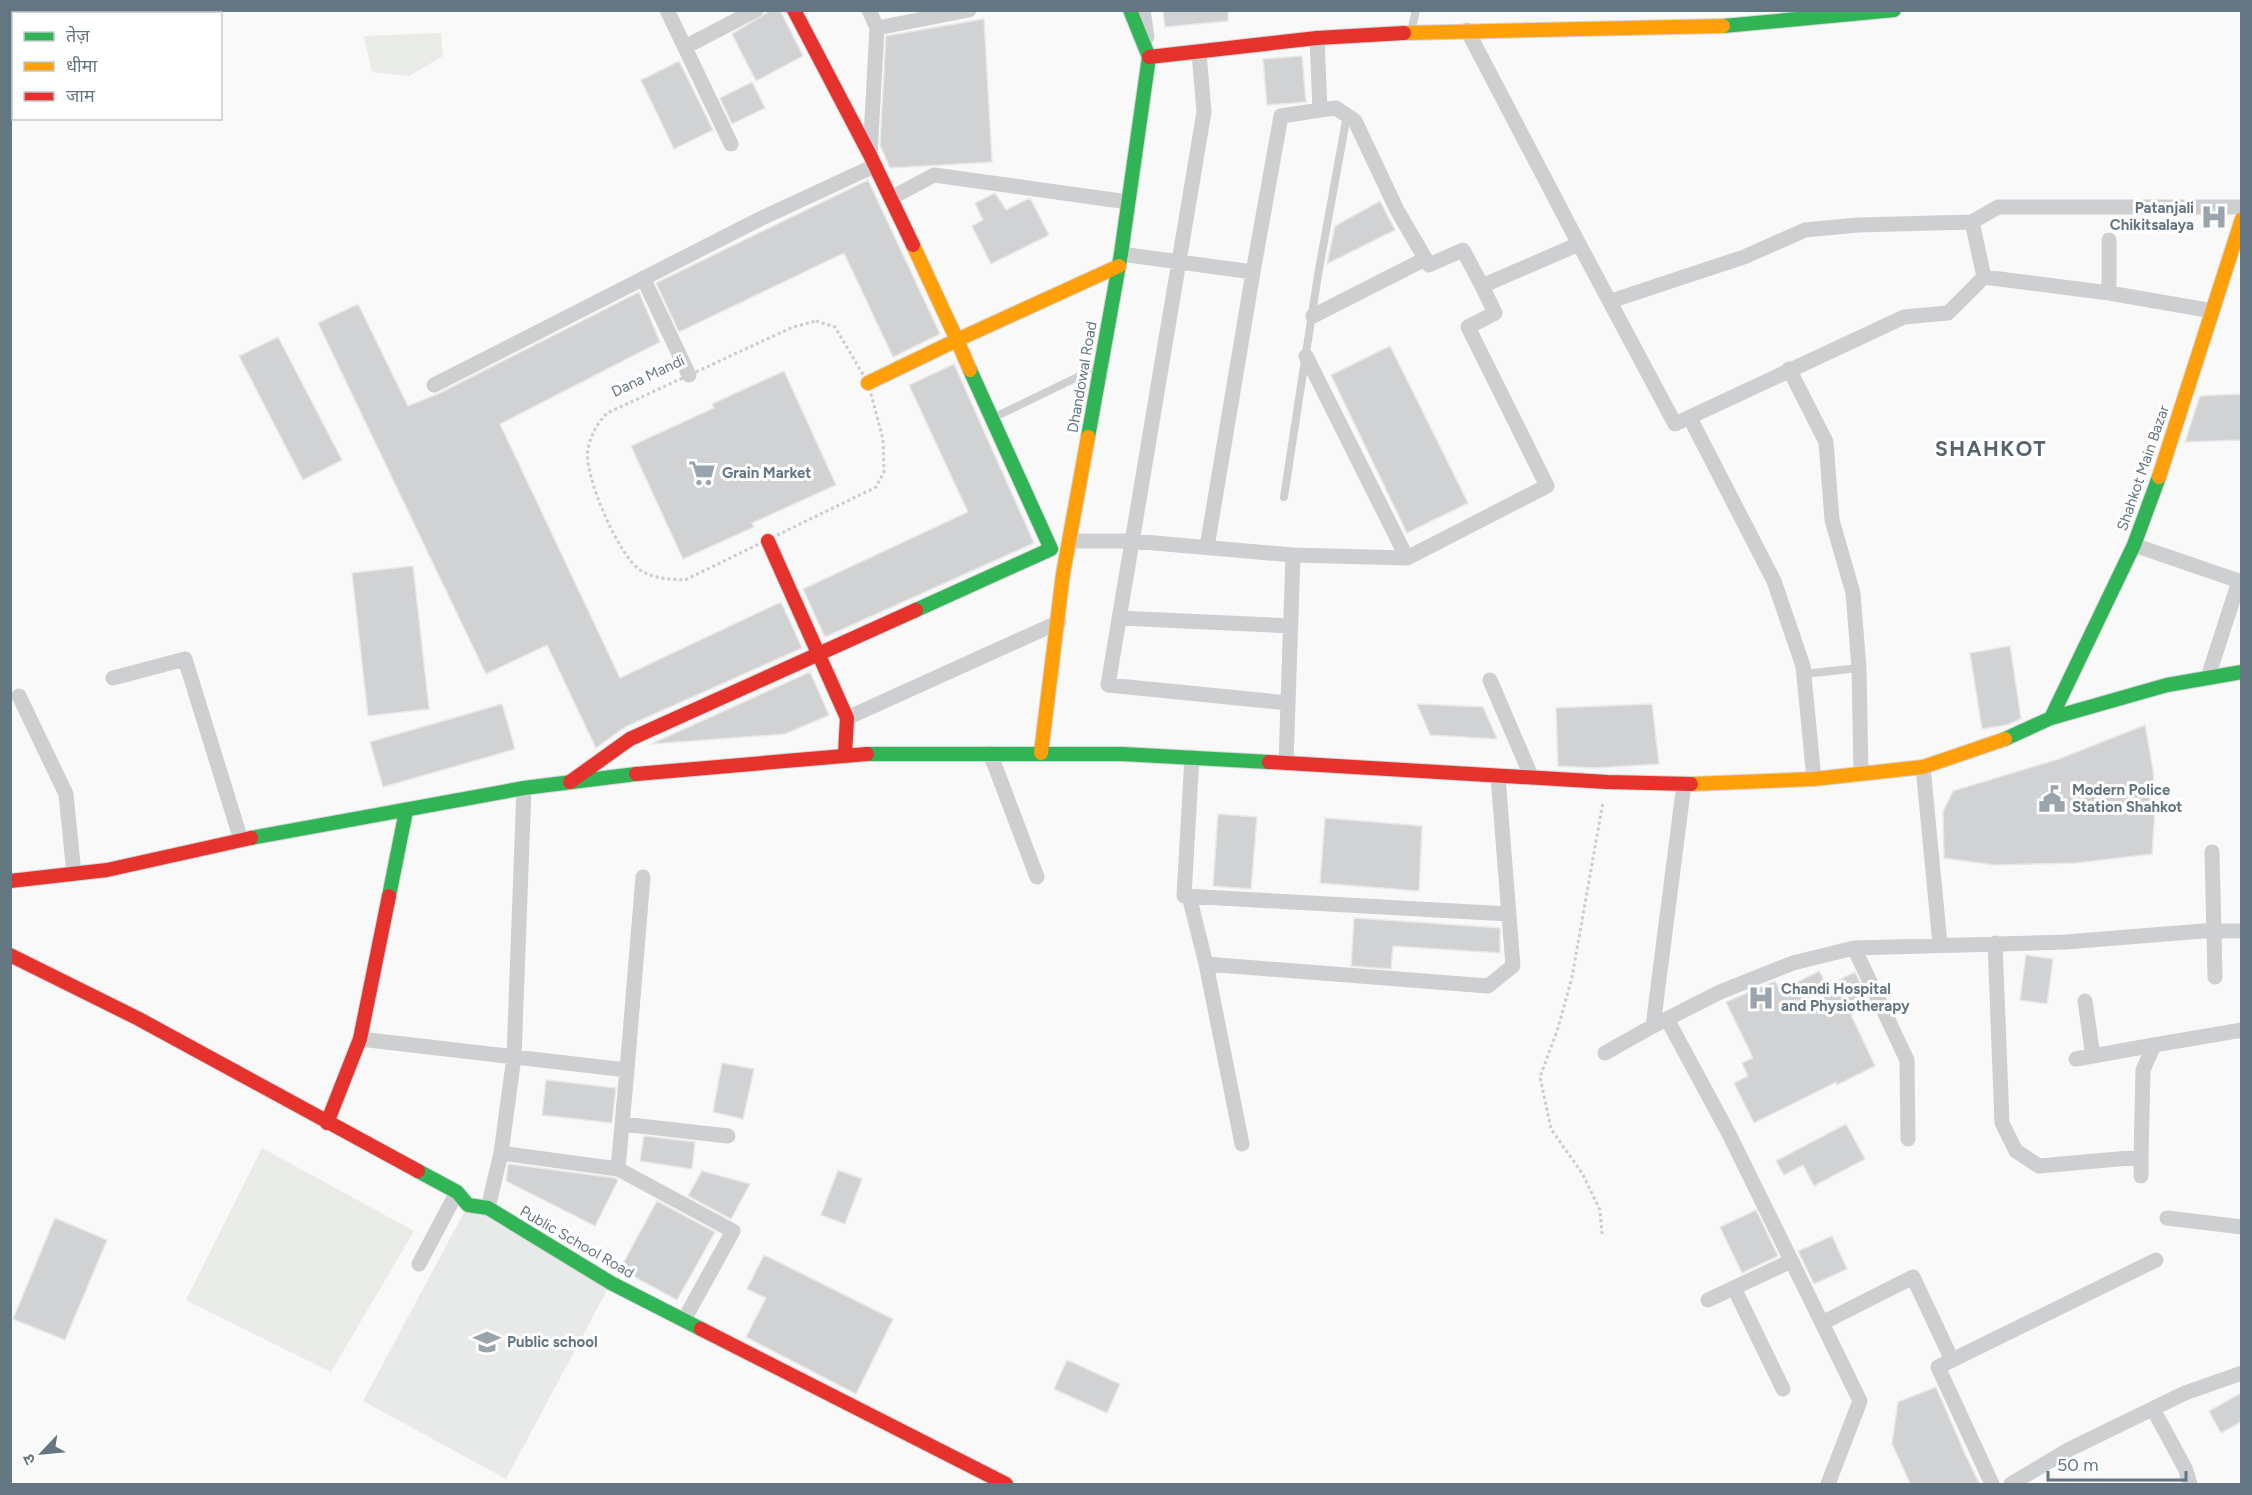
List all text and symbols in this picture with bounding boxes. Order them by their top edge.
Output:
legend [12,12,222,120]
text: तेज़ [66,25,90,47]
text: धीमा [66,55,97,77]
text: जाम [66,85,96,107]
place label: Patanjali Chikitsalaya [2110,199,2194,234]
hospital icon: Patanjali Chikitsalaya [2199,202,2229,232]
street label: Dhandowal Road [1063,320,1101,434]
street label: Dana Mandi [609,351,687,401]
street label: Shahkot Main Bazar [2113,403,2173,533]
district label: SHAHKOT [1935,436,2047,461]
supermarket icon: Grain Market [687,458,717,488]
place label: Grain Market [722,464,811,482]
place label: Modern Police Station Shahkot [2072,781,2182,816]
public building icon: Modern Police Station Shahkot [2037,784,2067,814]
place label: Chandi Hospital and Physiotherapy [1781,980,1910,1015]
hospital icon: Chandi Hospital and Physiotherapy [1746,983,1776,1013]
street label: Public School Road [517,1202,637,1282]
school or university icon: Public school [472,1327,502,1357]
place label: Public school [507,1333,598,1351]
north arrow [12,1423,72,1483]
scale bar [2048,1444,2186,1482]
text: उ [18,1450,40,1468]
text: 50 m [2057,1454,2099,1476]

